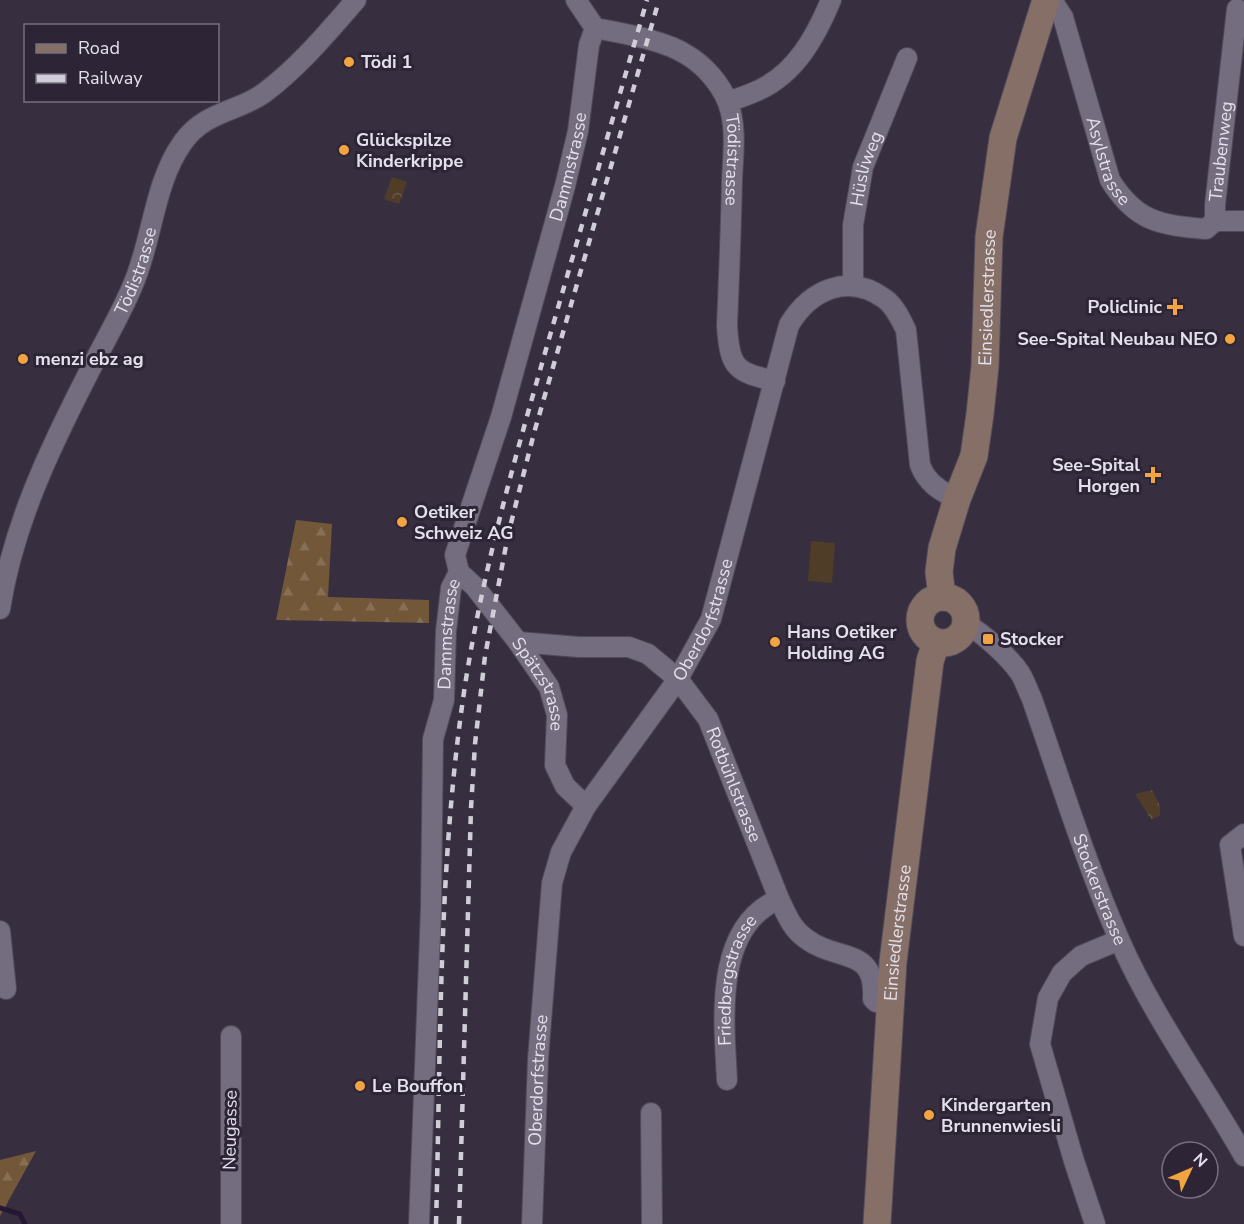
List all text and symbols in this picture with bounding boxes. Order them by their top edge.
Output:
legend [24,24,219,102]
text: Road [78,36,120,60]
place label: Tödi 1 [361,50,412,74]
marker: Tödi 1 [342,55,356,69]
text: Railway [78,66,143,90]
street label: Traubenweg [1203,100,1239,203]
street label: Dammstrasse [544,111,592,224]
street label: Tödistrasse [719,112,746,206]
street label: Asylstrasse [1080,114,1136,211]
place label: Glückspilze Kinderkrippe [356,128,464,173]
street label: Hüsliweg [844,128,888,208]
marker: Glückspilze Kinderkrippe [337,143,351,157]
street label: Tödistrasse [109,225,162,319]
street label: Einsiedlerstrasse [973,228,1002,366]
place label: Policlinic [1088,295,1162,319]
marker: Policlinic [1166,298,1184,316]
place label: See-Spital Neubau NEO [1017,327,1218,351]
marker: See-Spital Neubau NEO [1223,332,1237,346]
place label: menzi ebz ag [35,347,144,371]
marker: menzi ebz ag [16,352,30,366]
place label: See-Spital Horgen [1052,453,1140,498]
marker: See-Spital Horgen [1144,466,1162,484]
place label: Oetiker Schweiz AG [414,500,514,545]
marker: Oetiker Schweiz AG [395,515,409,529]
street label: Oberdorfstrasse [667,556,739,685]
street label: Dammstrasse [432,574,466,690]
place label: Hans Oetiker Holding AG [787,620,897,665]
place label: Stocker [1000,627,1063,651]
street label: Spätzstrasse [506,632,569,732]
marker: Stocker [981,632,995,646]
marker: Hans Oetiker Holding AG [768,635,782,649]
street label: Rotbühlstrasse [700,723,767,846]
street label: Stockerstrasse [1067,830,1132,949]
street label: Einsiedlerstrasse [879,863,917,1002]
street label: Friedbergstrasse [712,909,762,1046]
street label: Oberdorfstrasse [523,1014,553,1146]
place label: Le Bouffon [372,1074,463,1098]
marker: Le Bouffon [353,1079,367,1093]
street label: Neugasse [217,1090,243,1170]
place label: Kindergarten Brunnenwiesli [941,1093,1061,1138]
marker: Kindergarten Brunnenwiesli [922,1108,936,1122]
north arrow [1160,1140,1220,1200]
text: N [1188,1148,1212,1172]

